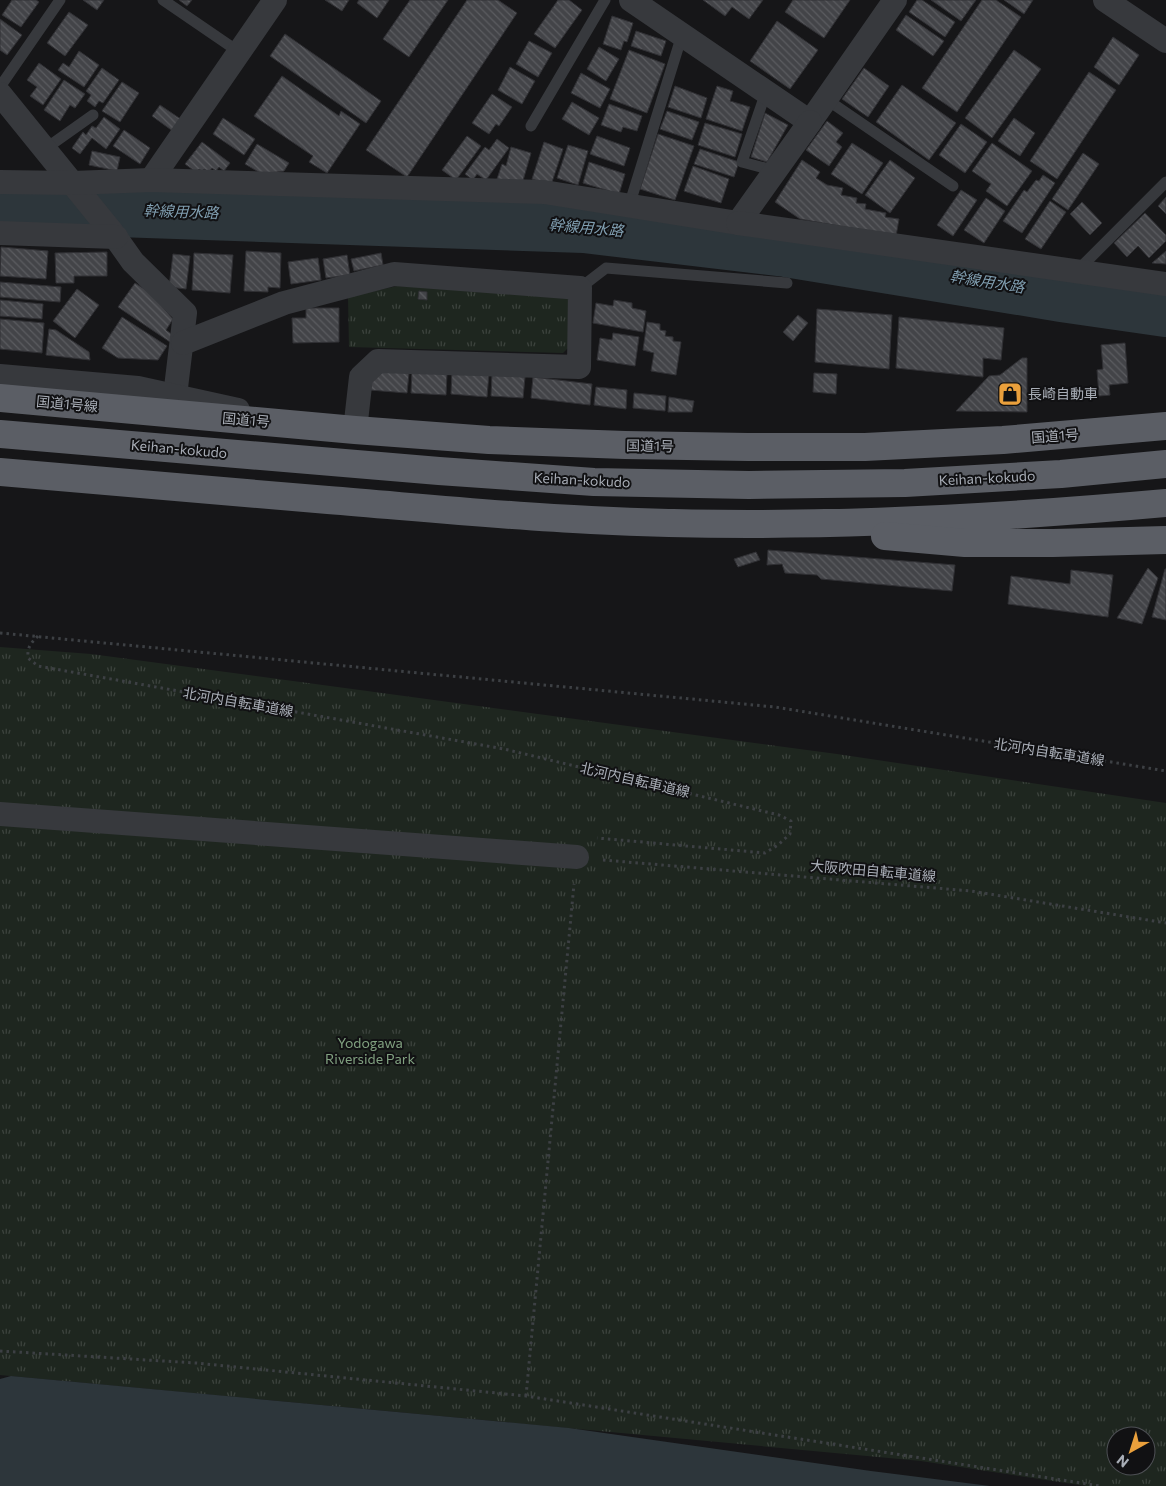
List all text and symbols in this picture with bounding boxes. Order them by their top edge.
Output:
water label: 幹線用水路 [143,201,221,221]
water label: 幹線用水路 [548,215,626,239]
water label: 幹線用水路 [949,266,1028,296]
shop icon: 長崎自動車 [997,381,1023,407]
place label: 長崎自動車 [1028,385,1098,402]
street label: 国道1号線 [35,392,99,415]
street label: 国道1号 [221,409,271,430]
street label: 国道1号 [1030,425,1079,446]
street label: Keihan-kokudo [130,436,228,461]
street label: 国道1号 [626,437,674,454]
street label: Keihan-kokudo [938,466,1036,489]
street label: Keihan-kokudo [533,468,631,491]
street label: 北河内自転車道線 [181,683,295,720]
street label: 北河内自転車道線 [992,734,1106,769]
street label: 北河内自転車道線 [579,759,692,800]
street label: 大阪吹田自転車道線 [810,857,937,884]
park label: Yodogawa Riverside Park [325,1034,415,1067]
north arrow [1106,1426,1156,1476]
text: N [1113,1452,1132,1471]

